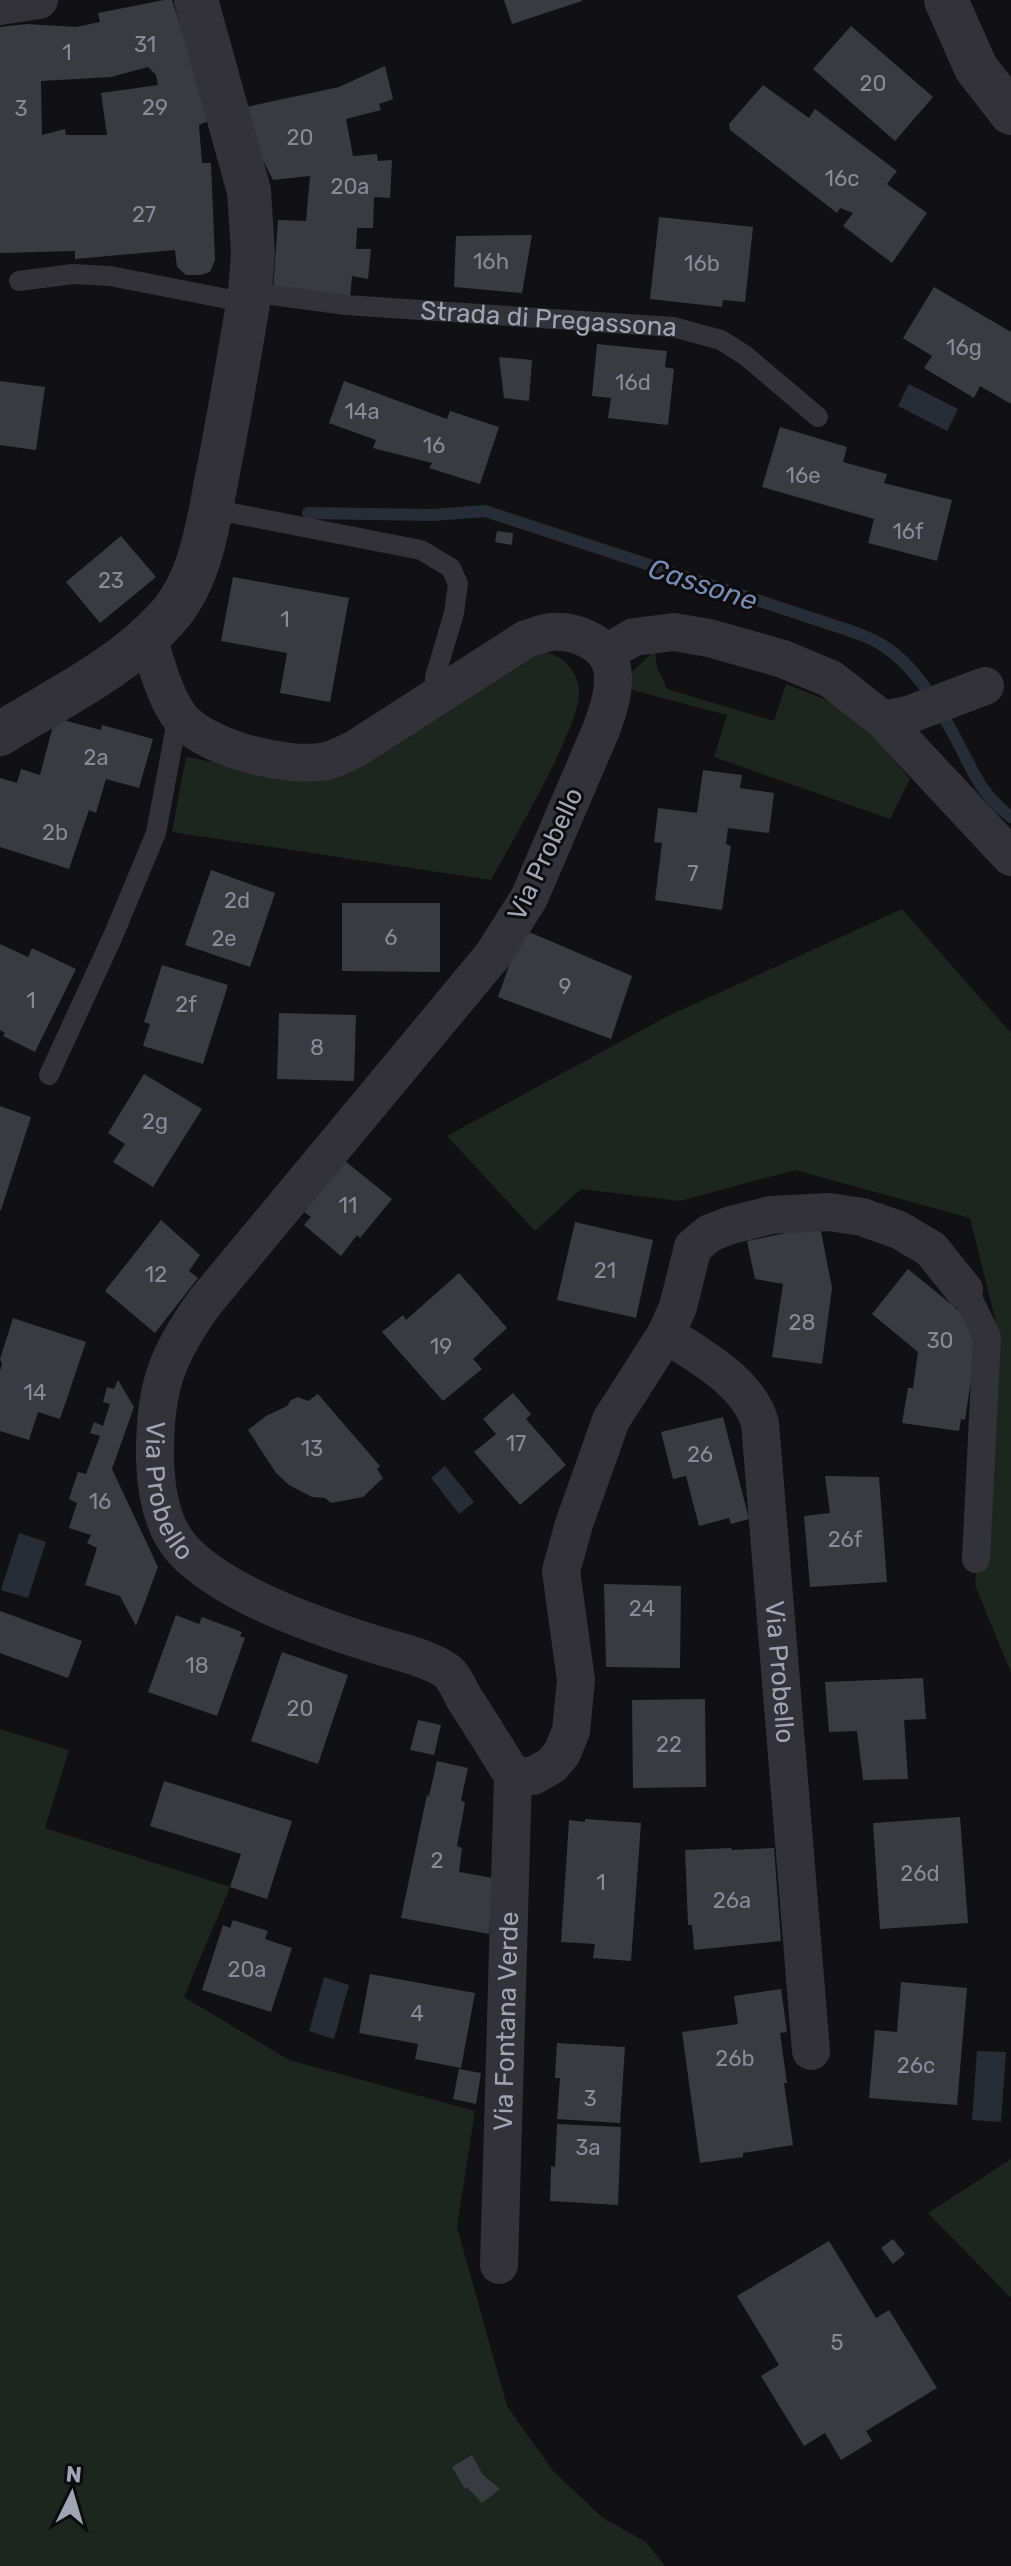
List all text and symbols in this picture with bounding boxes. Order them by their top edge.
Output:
house number: 31 [134,31,156,58]
house number: 1 [62,39,72,66]
house number: 20 [860,70,886,97]
house number: 29 [142,94,168,121]
house number: 3 [14,95,28,122]
house number: 20 [287,124,313,151]
house number: 16c [825,165,859,192]
house number: 20a [330,173,370,200]
house number: 27 [132,201,156,228]
house number: 16h [473,248,509,275]
house number: 16b [684,250,720,277]
street label: Strada di Pregassona [419,295,678,343]
house number: 16g [946,334,982,361]
house number: 16d [615,369,651,396]
house number: 14a [344,398,380,425]
house number: 16 [423,432,445,459]
house number: 16e [785,462,821,489]
house number: 16f [892,518,924,545]
water label: Cassone [644,551,762,618]
house number: 23 [98,567,124,594]
house number: 1 [280,606,290,633]
house number: 2a [83,744,109,771]
street label: Via Probello [501,783,590,925]
house number: 2b [42,819,68,846]
house number: 7 [687,860,699,887]
house number: 2d [224,887,250,914]
house number: 6 [384,924,398,951]
house number: 2e [211,925,237,952]
house number: 9 [558,973,572,1000]
house number: 1 [26,987,36,1014]
house number: 2f [175,991,197,1018]
house number: 8 [310,1034,324,1061]
house number: 2g [142,1108,168,1135]
house number: 11 [339,1192,357,1219]
house number: 21 [594,1257,616,1284]
house number: 12 [145,1261,167,1288]
house number: 28 [789,1309,815,1336]
house number: 30 [926,1327,954,1354]
house number: 19 [430,1333,452,1360]
house number: 14 [23,1379,47,1406]
street label: Via Probello [139,1420,200,1567]
house number: 17 [506,1430,526,1457]
house number: 13 [301,1435,323,1462]
house number: 26 [687,1441,713,1468]
house number: 16 [89,1488,111,1515]
house number: 26f [828,1526,863,1553]
house number: 24 [629,1595,655,1622]
street label: Via Probello [758,1600,801,1744]
house number: 18 [185,1652,209,1679]
house number: 20 [287,1695,313,1722]
house number: 22 [656,1731,682,1758]
house number: 2 [431,1847,443,1874]
house number: 26d [900,1860,940,1887]
house number: 1 [596,1869,606,1896]
house number: 26a [713,1887,751,1914]
street label: Via Fontana Verde [488,1911,525,2131]
house number: 20a [227,1956,267,1983]
house number: 4 [410,2000,424,2027]
house number: 26b [715,2045,755,2072]
house number: 26c [897,2052,935,2079]
house number: 3 [583,2085,597,2112]
house number: 3a [575,2134,601,2161]
house number: 5 [830,2329,844,2356]
north arrow [32,2454,112,2534]
text: N [65,2460,83,2489]

